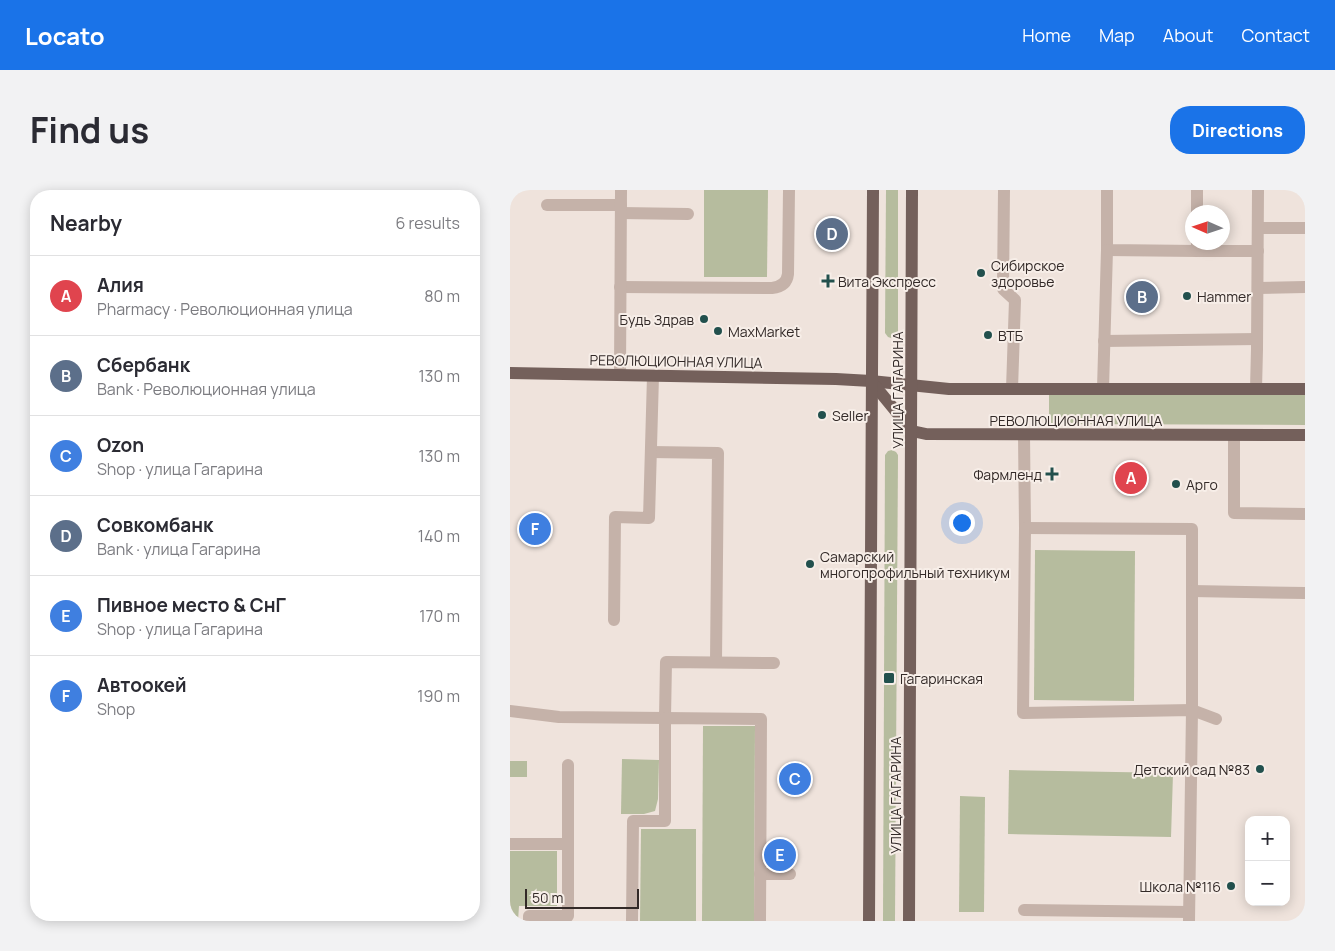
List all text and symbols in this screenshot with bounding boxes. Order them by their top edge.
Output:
text: Locato [25,19,105,52]
text: Home [1022,23,1071,47]
text: Map [1099,23,1135,47]
text: About [1163,23,1213,47]
text: Contact [1241,23,1310,47]
text: Find us [30,106,149,154]
button: Directions [1170,106,1305,154]
north arrow [1185,205,1230,250]
text: Nearby [50,209,122,237]
text: 6 results [395,212,460,234]
pin: D [816,215,848,253]
place label: Сибирское здоровье [991,256,1064,291]
marker: Сибирское здоровье [975,267,987,279]
text: Алия [97,272,144,298]
place label: Вита Экспресс [838,272,936,291]
marker: Вита Экспресс [822,275,834,287]
pin: B [1126,278,1158,316]
text: A [61,285,71,307]
text: 80 m [424,285,460,307]
place label: Hammer [1197,287,1251,306]
marker: Hammer [1181,290,1193,302]
text: Pharmacy · Революционная улица [97,298,353,320]
place label: Будь Здрав [619,310,695,329]
marker: Будь Здрав [698,313,710,325]
place label: MaxMarket [728,322,800,341]
marker: MaxMarket [712,325,724,337]
place label: ВТБ [998,326,1024,345]
marker: ВТБ [982,329,994,341]
street label: УЛИЦА ГАГАРИНА [888,331,907,449]
street label: РЕВОЛЮЦИОННАЯ УЛИЦА [589,350,763,372]
text: Сбербанк [97,352,190,378]
text: B [61,365,71,387]
text: 130 m [418,365,460,387]
text: Bank · Революционная улица [97,378,316,400]
place label: Seller [832,406,869,425]
marker: Seller [816,409,828,421]
street label: РЕВОЛЮЦИОННАЯ УЛИЦА [990,411,1163,430]
text: Ozon [97,432,144,458]
text: C [60,445,72,467]
text: 130 m [418,445,460,467]
text: Shop · улица Гагарина [97,458,263,480]
pin: A [1115,459,1147,497]
place label: Фармленд [973,465,1042,484]
marker: Фармленд [1046,468,1058,480]
place label: Арго [1186,475,1218,494]
marker: Арго [1170,478,1182,490]
pin: F [519,510,551,548]
your location [949,510,975,536]
text: Совкомбанк [97,512,213,538]
text: D [60,525,72,547]
text: 140 m [418,525,460,547]
text: Bank · улица Гагарина [97,538,261,560]
place label: Самарский многопрофильный техникум [820,547,1010,582]
marker: Самарский многопрофильный техникум [804,558,816,570]
text: Пивное место & СнГ [97,592,286,618]
text: E [61,605,71,627]
text: 170 m [419,605,460,627]
text: Shop · улица Гагарина [97,618,263,640]
place label: Гагаринская [900,669,983,688]
marker: Гагаринская [882,671,896,685]
text: Автоокей [97,672,187,698]
text: F [62,685,70,707]
text: 190 m [417,685,460,707]
text: Shop [97,698,135,720]
street label: УЛИЦА ГАГАРИНА [886,736,905,854]
pin: C [779,760,811,798]
place label: Детский сад №83 [1133,760,1250,779]
marker: Детский сад №83 [1254,763,1266,775]
map controls [1245,816,1290,906]
button: + [1245,816,1290,861]
pin: E [764,836,796,874]
button: − [1245,861,1290,906]
place label: Школа №116 [1139,877,1221,896]
marker: Школа №116 [1225,880,1237,892]
scale bar [525,886,639,909]
text: 50 m [532,888,563,907]

